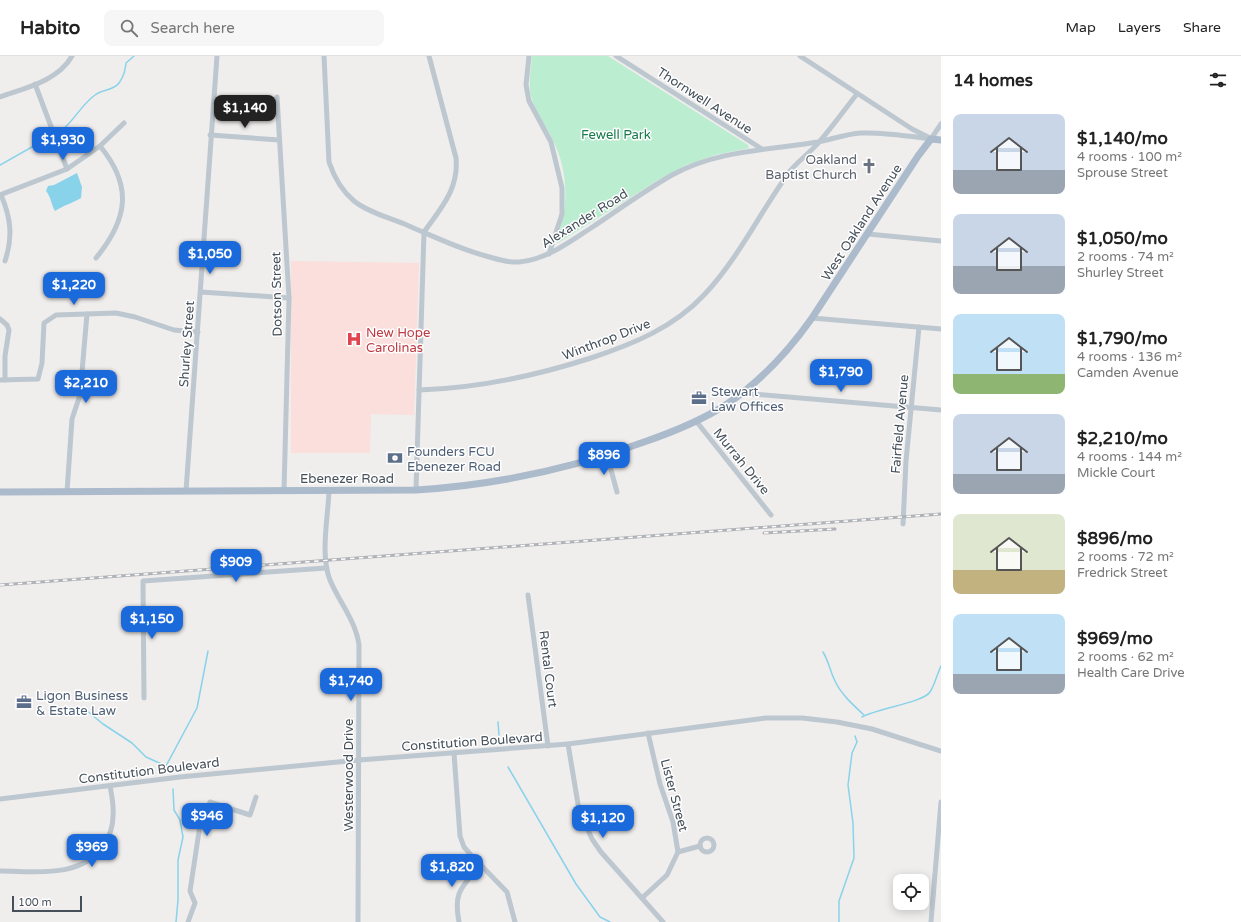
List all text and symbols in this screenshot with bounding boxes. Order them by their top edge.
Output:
search box [104,10,384,46]
text: Habito [20,17,80,39]
icon: search [118,17,140,39]
text: Search here [150,19,235,37]
text: Map [1066,19,1096,36]
text: Layers [1118,19,1161,36]
text: Share [1183,19,1221,36]
street label: Thornwell Avenue [654,64,755,138]
icon: filters [1207,69,1229,91]
text: 14 homes [953,70,1033,91]
pin: $1,140 [212,95,278,129]
text: $1,140 [223,100,267,116]
pin: $1,930 [30,127,96,161]
park label: Fewell Park [581,127,651,143]
text: $1,140/mo [1077,128,1168,149]
icon: home [985,130,1033,178]
text: $1,930 [41,132,85,148]
text: 4 rooms · 100 m² [1077,149,1182,165]
place label: Oakland Baptist Church [765,152,857,183]
church icon: Oakland Baptist Church [860,157,878,175]
street label: West Oakland Avenue [818,161,906,284]
text: Sprouse Street [1077,165,1168,181]
street label: Alexander Road [538,186,631,252]
text: $1,050/mo [1077,228,1168,249]
icon: home [985,230,1033,278]
pin: $1,050 [177,241,243,275]
text: $1,050 [188,246,232,262]
text: 2 rooms · 74 m² [1077,249,1174,265]
street label: Dotson Street [268,251,286,337]
text: Shurley Street [1077,265,1164,281]
pin: $1,220 [41,272,107,306]
text: $1,220 [52,277,96,293]
street label: Shurley Street [176,300,198,388]
street label: Winthrop Drive [560,316,653,364]
place label: New Hope Carolinas [366,325,430,356]
text: $1,790/mo [1077,328,1168,349]
hospital icon: New Hope Carolinas [345,330,363,348]
icon: home [985,330,1033,378]
text: 4 rooms · 136 m² [1077,349,1182,365]
pin: $1,790 [808,359,874,393]
text: $1,790 [819,364,863,380]
text: Camden Avenue [1077,365,1179,381]
pin: $2,210 [53,370,119,404]
street label: Fairfield Avenue [888,374,912,474]
text: $2,210 [64,375,108,391]
place label: Stewart Law Offices [711,384,784,415]
office icon: Stewart Law Offices [690,389,708,407]
street label: Murrah Drive [710,425,773,498]
text: $2,210/mo [1077,428,1168,449]
icon: home [985,430,1033,478]
pin: $896 [580,442,628,476]
place label: Founders FCU Ebenezer Road [407,444,501,475]
text: $896 [588,447,620,463]
bank icon: Founders FCU Ebenezer Road [386,449,404,467]
text: 4 rooms · 144 m² [1077,449,1182,465]
text: Mickle Court [1077,465,1155,481]
street label: Ebenezer Road [300,471,394,487]
text: $896/mo [1077,528,1153,549]
icon: home [985,530,1033,578]
pin: $909 [212,549,260,583]
text: 2 rooms · 72 m² [1077,549,1174,565]
text: $909 [220,554,252,570]
text: Fredrick Street [1077,565,1168,581]
pin: $1,150 [119,606,185,640]
text: $1,150 [130,611,174,627]
text: $969/mo [1077,628,1153,649]
street label: Rental Court [535,630,561,709]
icon: home [985,630,1033,678]
text: 2 rooms · 62 m² [1077,649,1174,665]
text: Health Care Drive [1077,665,1185,681]
pin: $1,740 [318,668,384,702]
text: $1,740 [329,673,373,689]
place label: Ligon Business & Estate Law [36,688,128,719]
office icon: Ligon Business & Estate Law [15,693,33,711]
street label: Westerwood Drive [341,719,357,831]
street label: Constitution Boulevard [401,729,543,755]
street label: Constitution Boulevard [78,754,220,788]
street label: Lister Street [657,757,691,833]
pin: $946 [183,803,231,837]
pin: $1,120 [570,805,636,839]
text: $946 [191,808,223,824]
text: $1,120 [581,810,625,826]
pin: $969 [68,834,116,868]
text: $969 [76,839,108,855]
pin: $1,820 [419,854,485,888]
text: $1,820 [430,859,474,875]
map controls [893,874,929,910]
button: locate [893,874,929,910]
scale bar [12,894,82,913]
text: 100 m [18,896,52,909]

